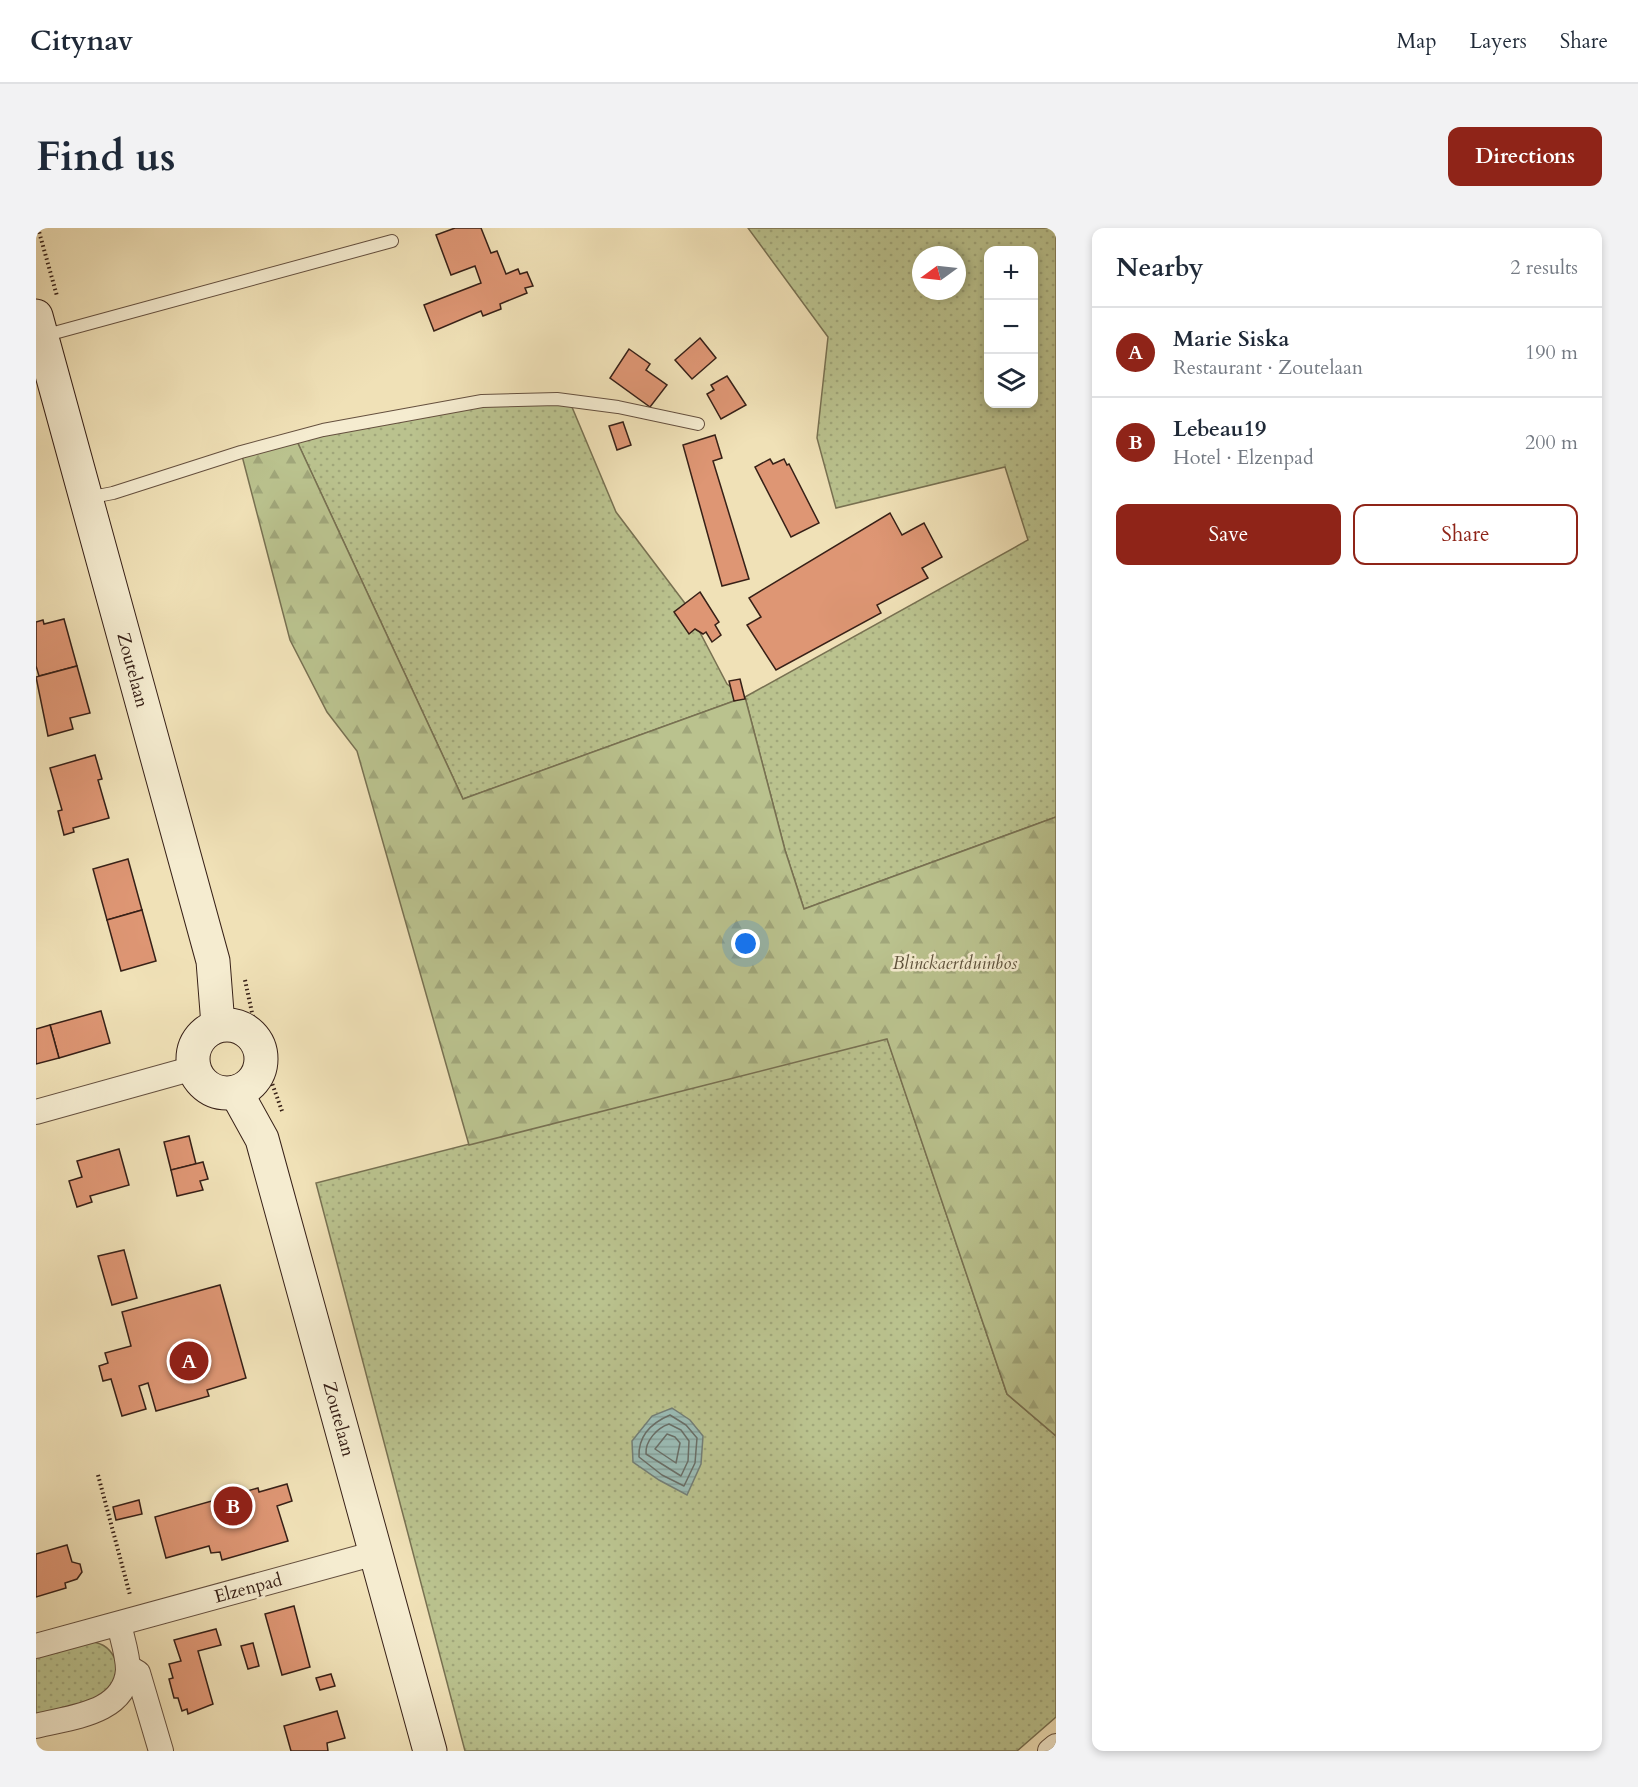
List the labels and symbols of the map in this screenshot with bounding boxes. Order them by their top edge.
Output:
north arrow [912,246,966,300]
street label: Zoutelaan [111,630,155,711]
your location [731,929,760,958]
park label: Blinckaertduinbos [893,951,1017,976]
pin: A [170,1338,208,1384]
street label: Zoutelaan [317,1379,361,1460]
pin: B [214,1484,252,1528]
street label: Elzenpad [212,1567,285,1609]

